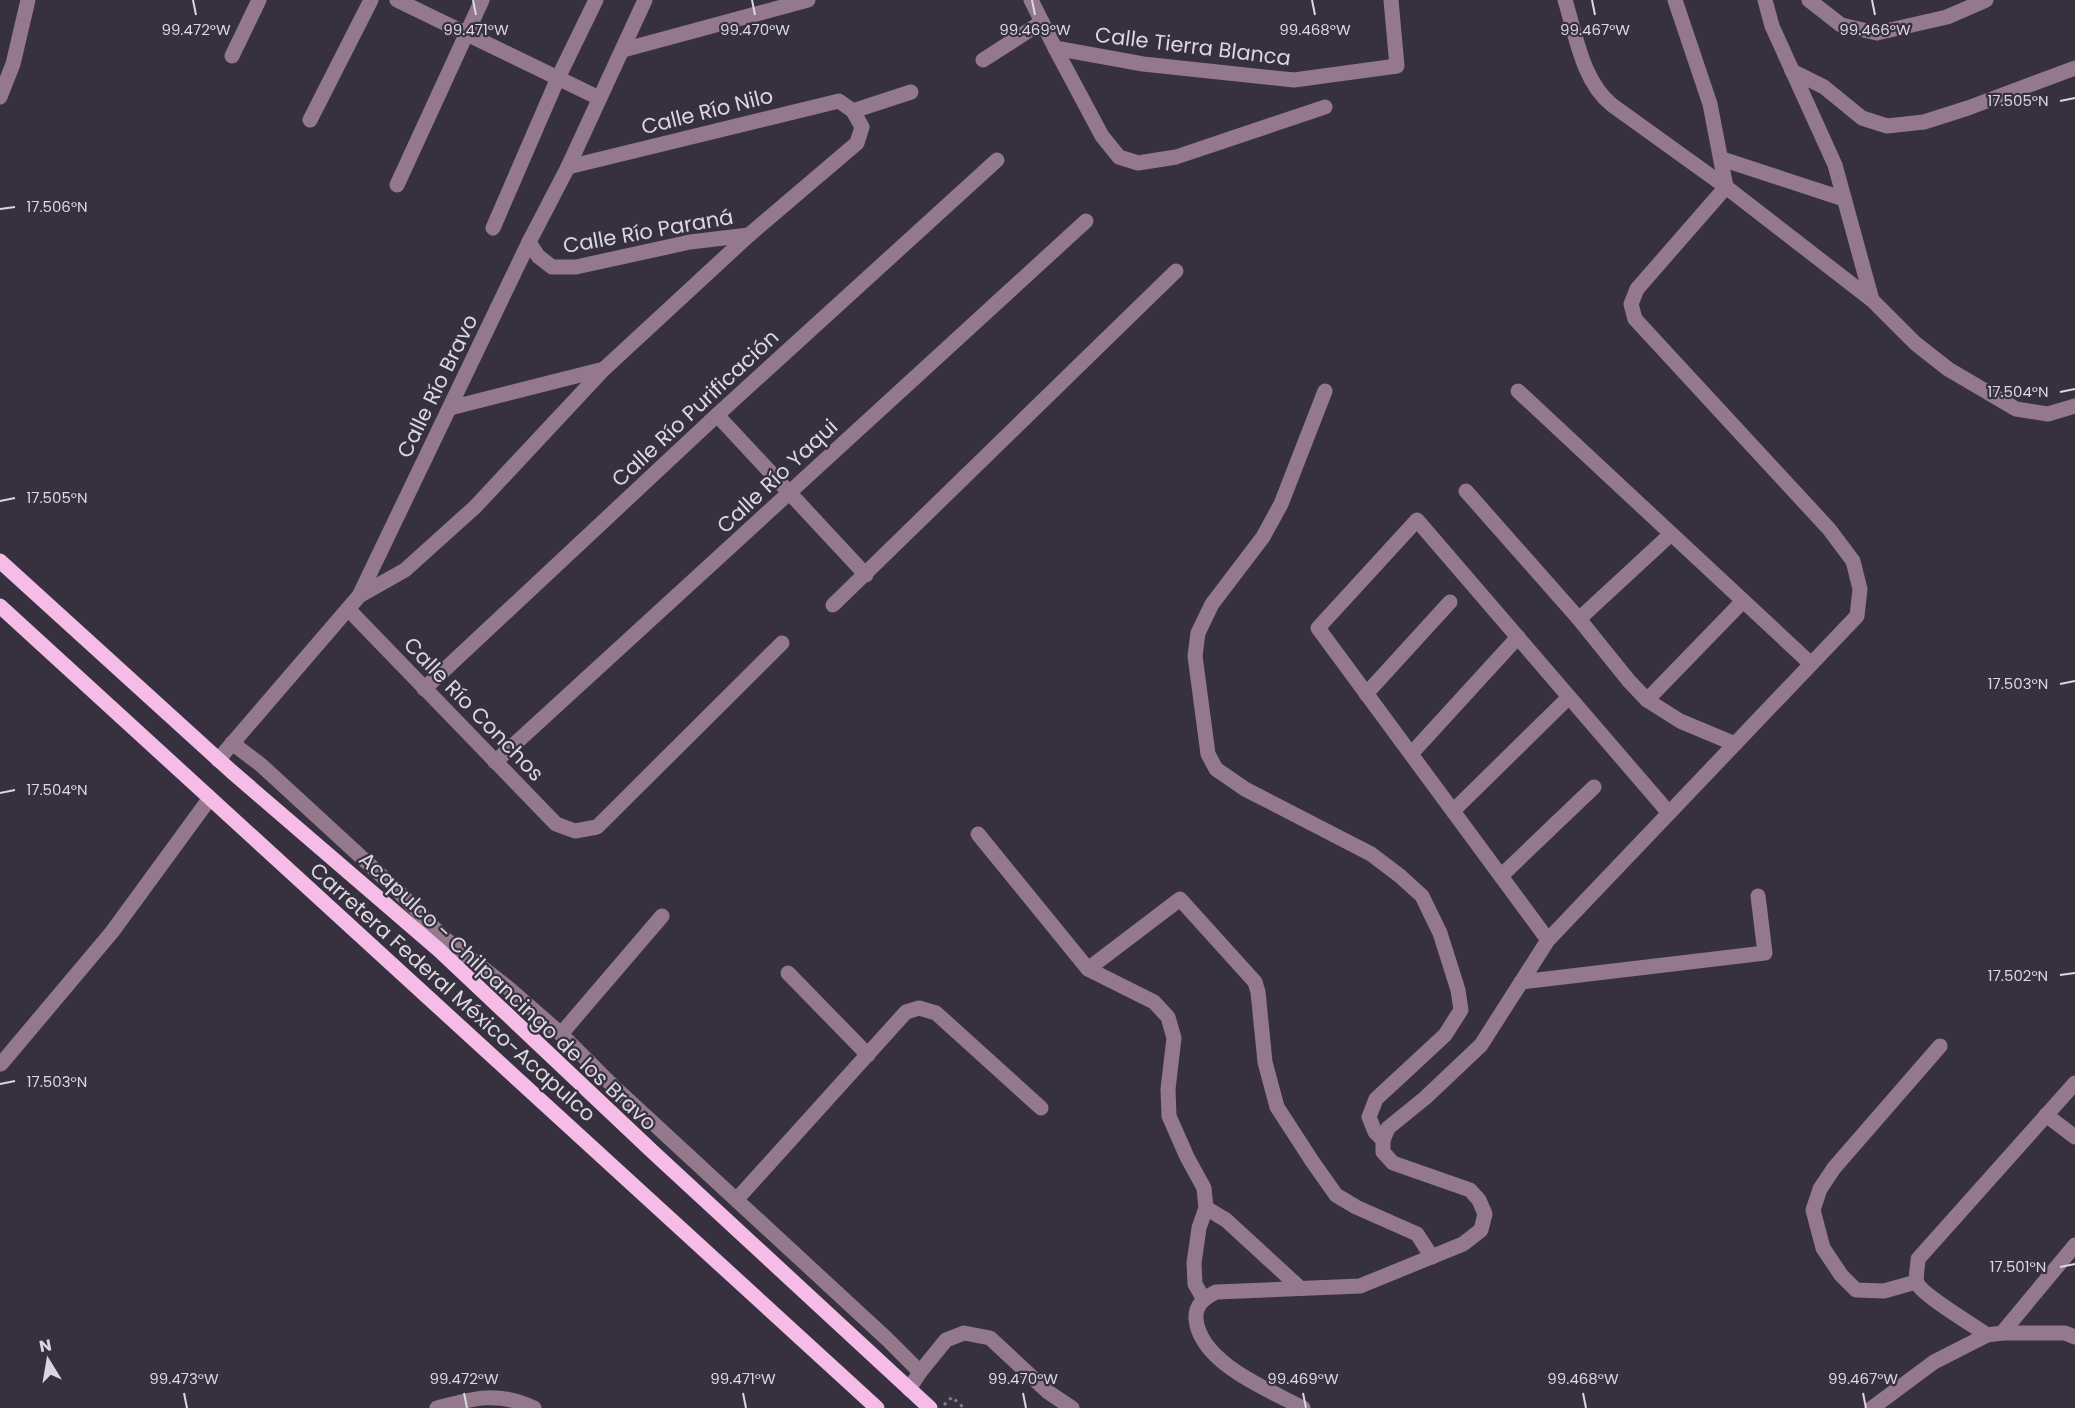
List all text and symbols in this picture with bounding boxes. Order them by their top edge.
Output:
text: 99.472°W [161,19,231,40]
text: 99.471°W [443,19,509,40]
text: 99.470°W [720,19,790,40]
text: 99.469°W [999,19,1071,40]
text: 99.468°W [1279,19,1351,40]
text: 99.467°W [1560,19,1630,40]
text: 99.466°W [1839,19,1911,40]
street label: Calle Tierra Blanca [1093,20,1293,72]
street label: Calle Río Nilo [638,81,776,141]
text: 17.505°N [1987,90,2049,111]
text: 17.506°N [26,196,88,217]
street label: Calle Río Paraná [561,202,735,260]
street label: Calle Río Bravo [390,309,484,463]
street label: Calle Río Purificación [605,323,785,493]
text: 17.504°N [1987,381,2049,402]
street label: Calle Río Yaqui [710,412,844,540]
text: 17.505°N [26,487,88,508]
street label: Calle Río Conchos [398,631,550,787]
text: 17.503°N [1988,673,2048,694]
text: 17.504°N [26,779,88,800]
street label: Acapulco - Chilpancingo de los Bravo [353,845,663,1137]
street label: Carretera Federal México-Acapulco [304,856,602,1128]
text: 17.502°N [1988,965,2048,986]
text: 17.503°N [27,1071,87,1092]
text: 17.501°N [1990,1256,2046,1277]
north arrow [18,1330,78,1390]
text: N [37,1333,53,1358]
text: 99.473°W [149,1368,219,1389]
text: 99.472°W [429,1368,499,1389]
text: 99.471°W [710,1368,776,1389]
text: 99.470°W [988,1368,1058,1389]
text: 99.469°W [1267,1368,1339,1389]
text: 99.468°W [1547,1368,1619,1389]
text: 99.467°W [1828,1368,1898,1389]

